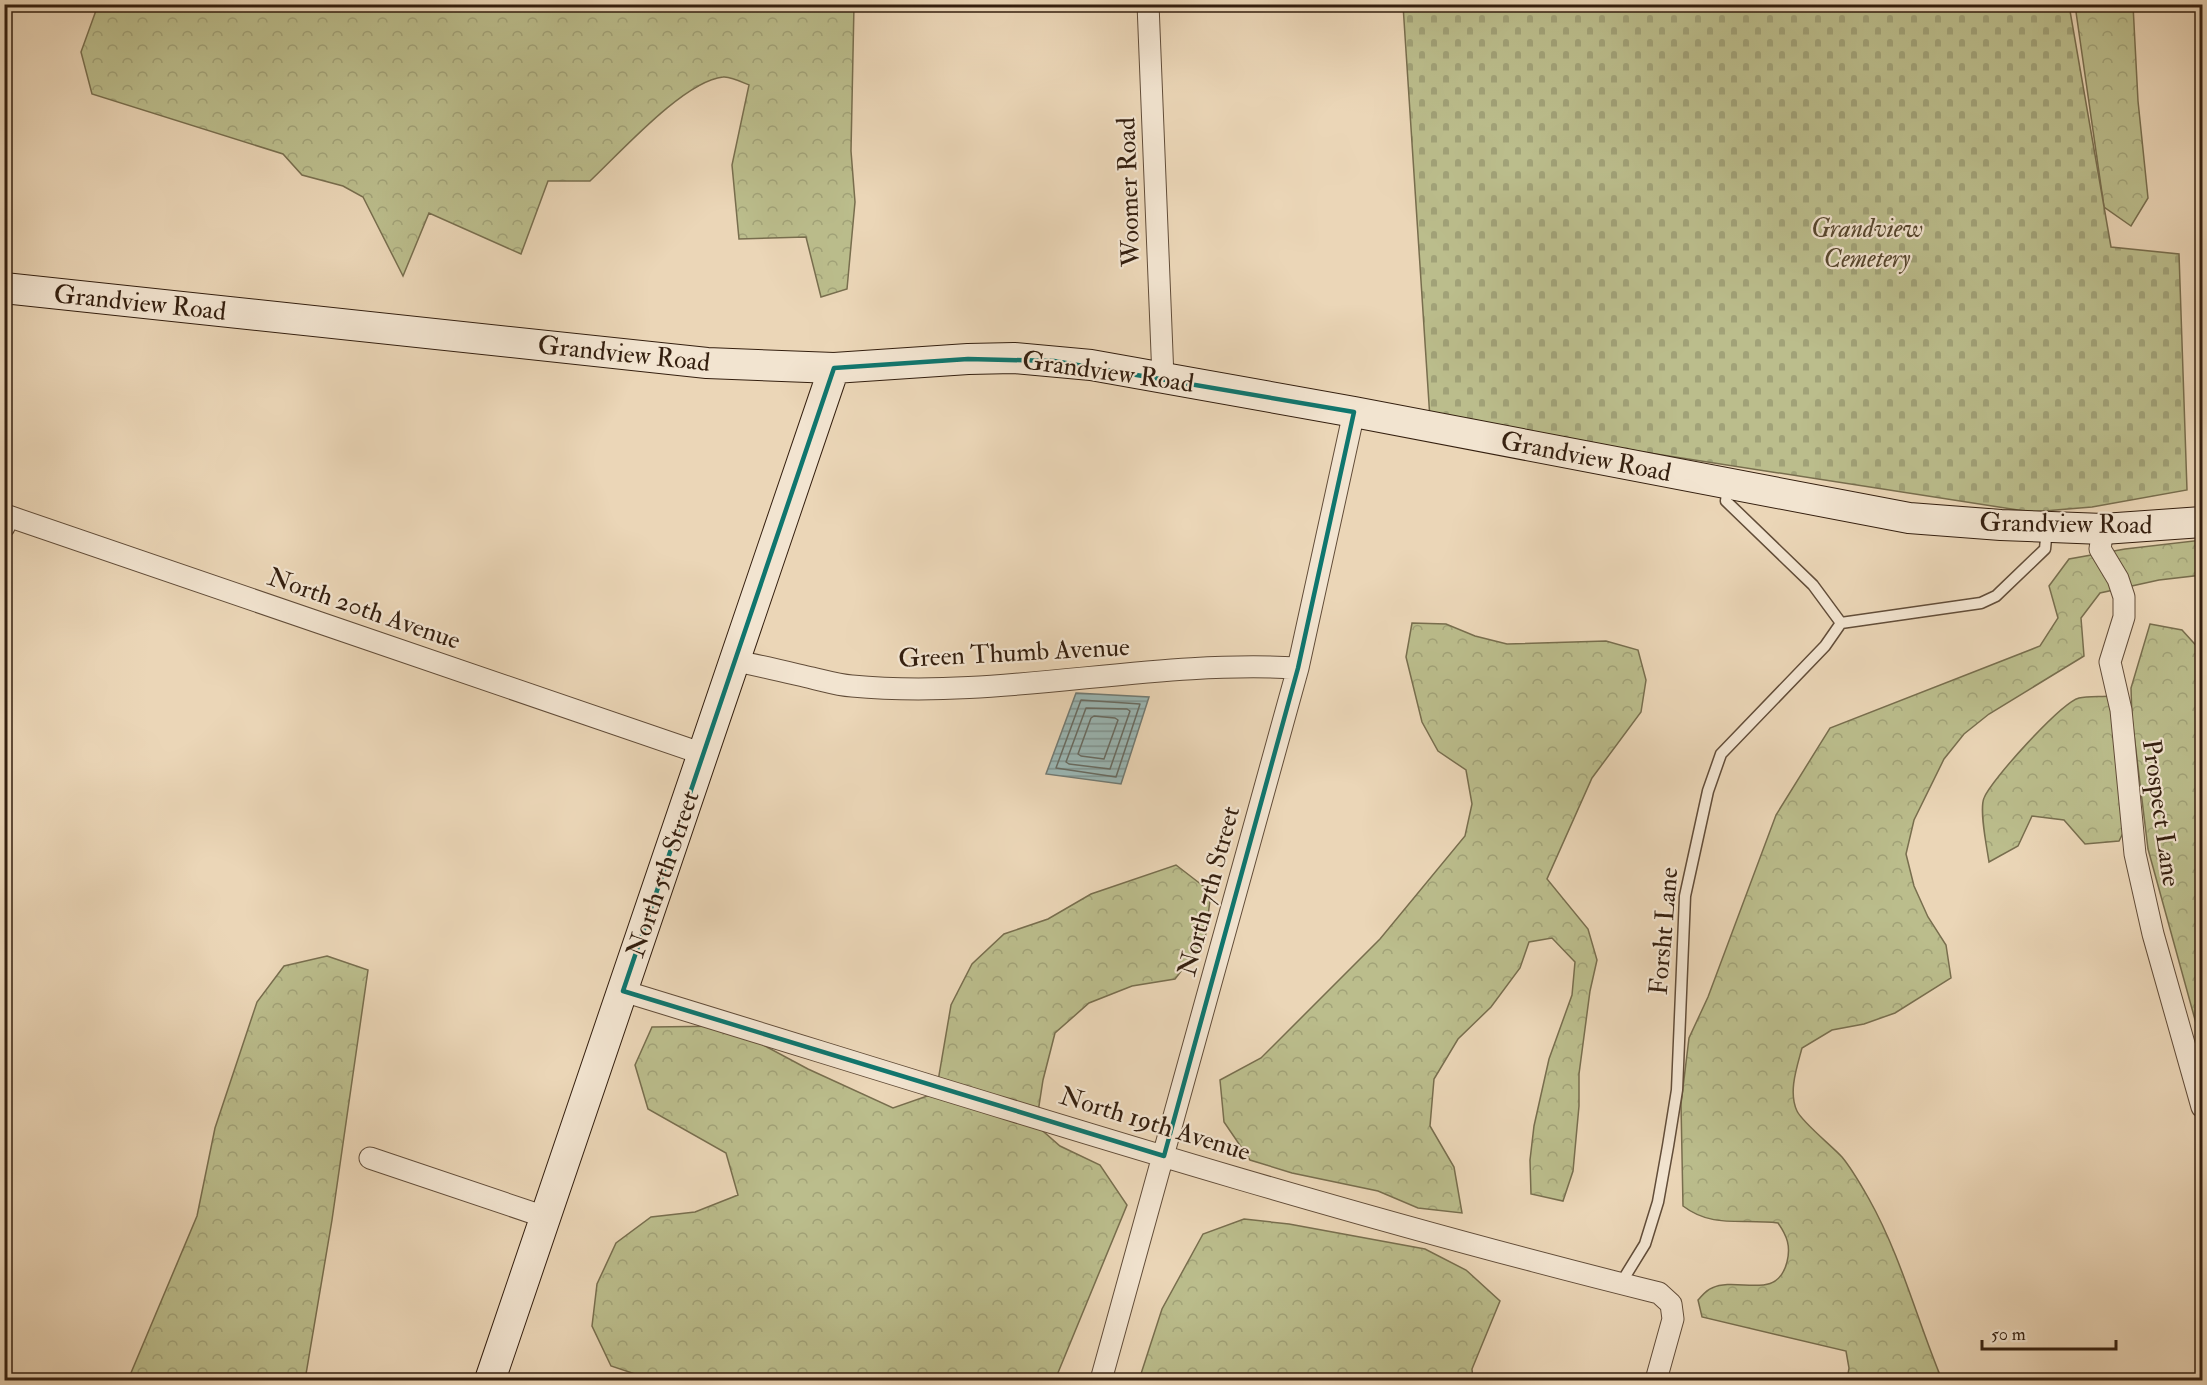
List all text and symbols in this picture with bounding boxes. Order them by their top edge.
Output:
street label: Woomer Road [1110,116,1148,268]
park label: Grandview Cemetery [1811,213,1923,275]
street label: Grandview Road [52,278,228,328]
street label: Grandview Road [536,329,712,379]
street label: Grandview Road [1020,344,1196,400]
street label: Grandview Road [1498,425,1674,489]
street label: Grandview Road [1979,506,2153,542]
street label: North 20th Avenue [263,561,465,657]
street label: Green Thumb Avenue [897,631,1131,675]
street label: Prospect Lane [2134,737,2187,889]
street label: North 5th Street [620,787,706,961]
street label: North 7th Street [1171,803,1247,979]
street label: Forsht Lane [1642,866,1686,996]
street label: North 19th Avenue [1056,1080,1254,1168]
scale bar [1982,1313,2116,1351]
text: 50 m [1991,1323,2026,1346]

